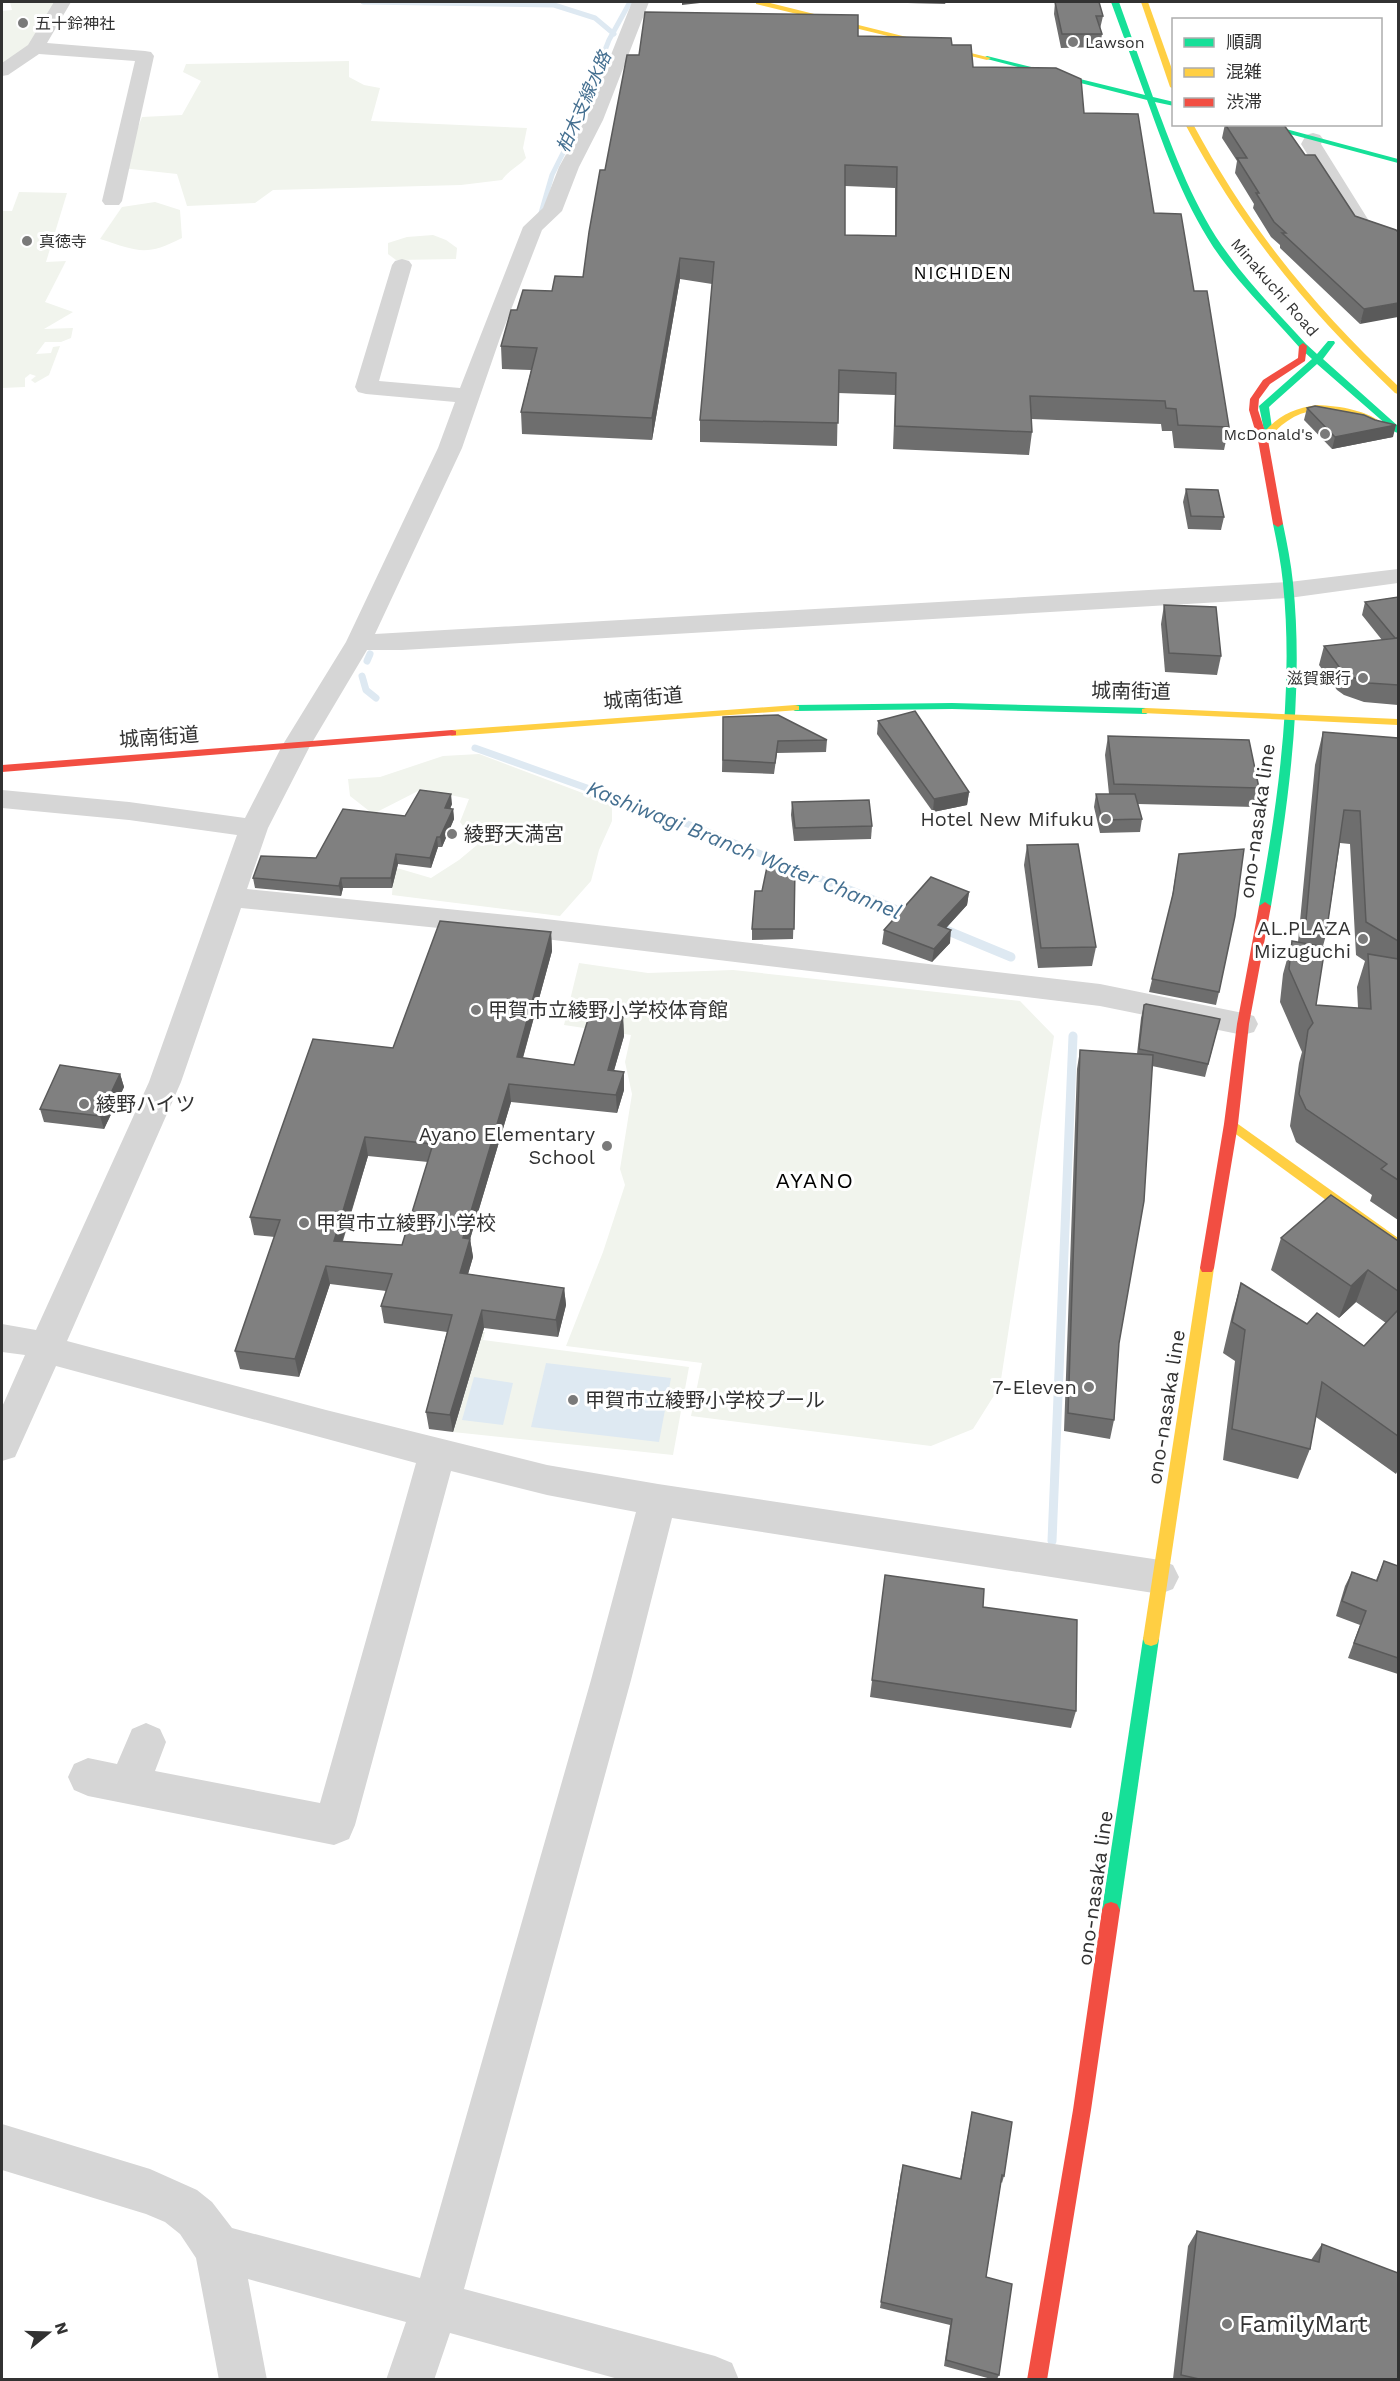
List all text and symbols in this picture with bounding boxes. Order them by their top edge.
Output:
place label: 五十鈴神社 [35,14,115,33]
marker: 五十鈴神社 [16,16,30,30]
legend [1172,18,1382,126]
text: 順調 [1226,31,1262,52]
place label: Lawson [1085,33,1145,52]
marker: Lawson [1066,35,1080,49]
water label: 柏木支線水路 [552,46,616,155]
text: 混雑 [1226,61,1262,82]
text: 渋滞 [1226,91,1262,112]
place label: 真徳寺 [39,232,87,251]
marker: 真徳寺 [20,234,34,248]
street label: Minakuchi Road [1227,235,1322,340]
district label: NICHIDEN [913,262,1013,283]
place label: McDonald's [1224,425,1313,444]
marker: McDonald's [1318,427,1332,441]
place label: 滋賀銀行 [1287,669,1351,688]
marker: 滋賀銀行 [1356,671,1370,685]
street label: 城南街道 [1091,678,1171,704]
street label: 城南街道 [602,683,684,713]
street label: 城南街道 [118,722,200,752]
street label: ono-nasaka line [1234,742,1280,900]
water label: Kashiwagi Branch Water Channel [583,775,905,924]
place label: Hotel New Mifuku [920,807,1094,831]
marker: Hotel New Mifuku [1099,812,1113,826]
place label: 綾野天満宮 [464,822,564,846]
marker: 綾野天満宮 [445,827,459,841]
place label: AL.PLAZA Mizuguchi [1254,916,1351,963]
marker: AL.PLAZA Mizuguchi [1356,932,1370,946]
place label: 甲賀市立綾野小学校体育館 [488,998,728,1022]
marker: 甲賀市立綾野小学校体育館 [469,1003,483,1017]
place label: 綾野ハイツ [96,1092,196,1116]
marker: 綾野ハイツ [77,1097,91,1111]
place label: Ayano Elementary School [419,1122,596,1169]
marker: Ayano Elementary School [600,1139,614,1153]
district label: AYANO [776,1168,854,1193]
place label: 甲賀市立綾野小学校 [316,1211,496,1235]
marker: 甲賀市立綾野小学校 [297,1216,311,1230]
street label: ono-nasaka line [1142,1328,1190,1486]
place label: 7-Eleven [992,1375,1077,1399]
marker: 7-Eleven [1082,1380,1096,1394]
place label: 甲賀市立綾野小学校プール [585,1388,825,1412]
marker: 甲賀市立綾野小学校プール [566,1393,580,1407]
street label: ono-nasaka line [1072,1809,1118,1967]
north arrow [18,2303,78,2363]
place label: FamilyMart [1239,2310,1367,2338]
marker: FamilyMart [1220,2317,1234,2331]
text: N [51,2320,73,2337]

